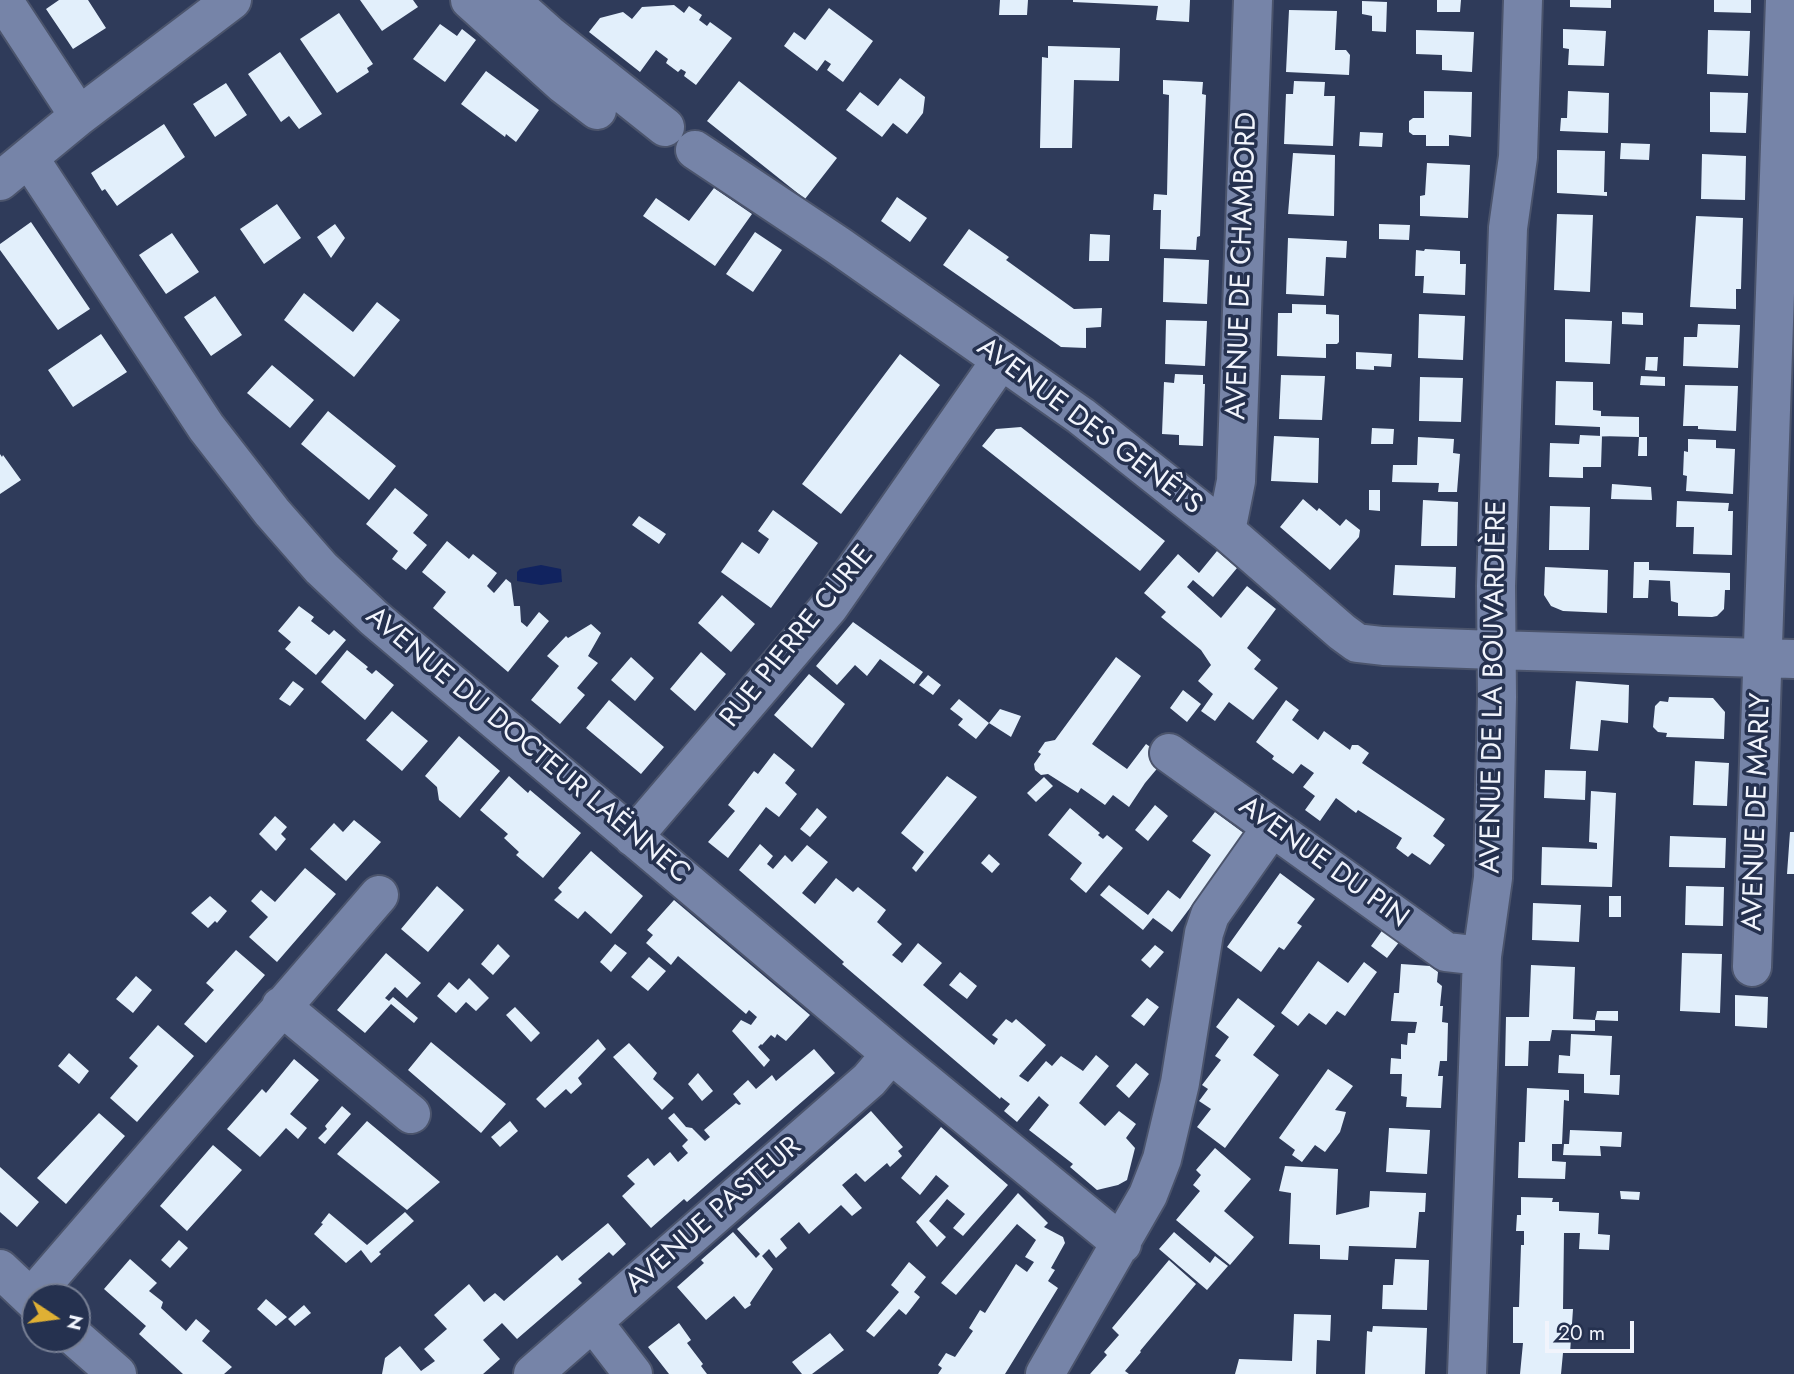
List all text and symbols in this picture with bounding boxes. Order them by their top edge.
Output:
street label: AVENUE DE CHAMBORD [1221,111,1265,421]
street label: AVENUE DES GENÊTS [970,331,1208,523]
street label: AVENUE DE LA BOUVARDIÈRE [1475,500,1515,874]
street label: RUE PIERRE CURIE [714,539,882,735]
street label: AVENUE DU DOCTEUR LAËNNEC [358,601,696,891]
street label: AVENUE DE MARLY [1737,692,1779,932]
street label: AVENUE DU PIN [1232,790,1414,936]
street label: AVENUE PASTEUR [619,1131,809,1301]
north arrow [21,1283,91,1353]
scale bar [1549,1308,1638,1352]
text: N [60,1312,90,1333]
text: 20 m [1558,1318,1605,1348]

